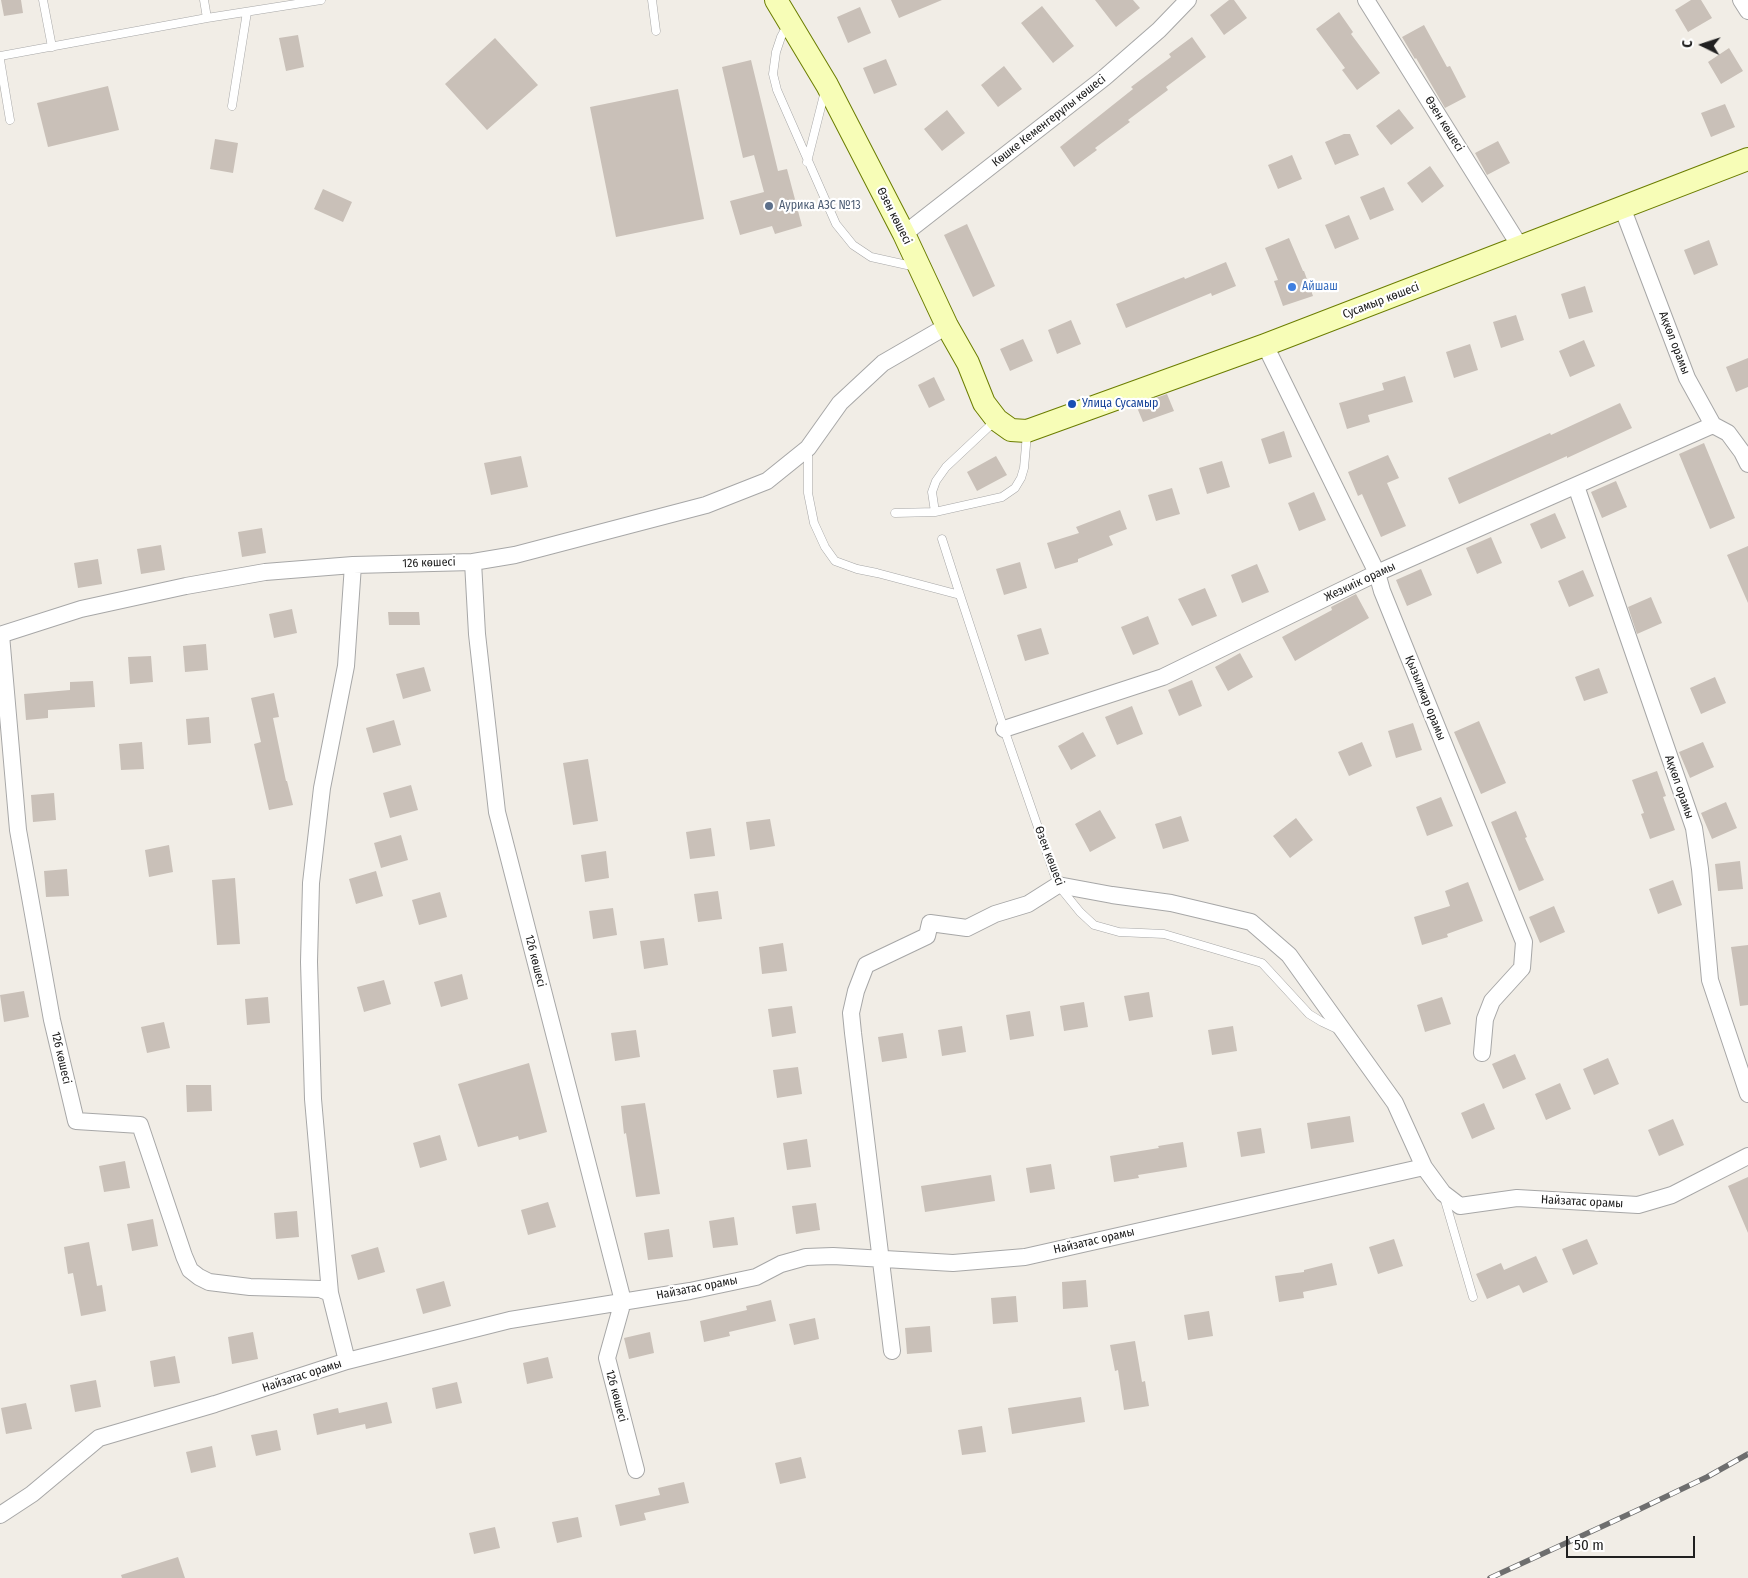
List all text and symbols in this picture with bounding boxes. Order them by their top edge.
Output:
north arrow [1678,20,1728,70]
text: С [1679,40,1696,48]
street label: Көшке Кеменгерұлы көшесі [989,72,1109,170]
street label: Өзен көшесі [1421,94,1467,154]
street label: Өзен көшесі [873,185,915,247]
place label: Аурика АЗС №13 [779,199,861,213]
marker: Аурика АЗС №13 [763,200,775,212]
place label: Айшаш [1302,280,1338,294]
street label: Сусамыр көшесі [1341,280,1421,322]
marker: Айшаш [1286,281,1298,293]
street label: Ақкөл орамы [1655,309,1693,377]
place label: Улица Сусамыр [1082,397,1158,411]
marker: Улица Сусамыр [1066,398,1078,410]
street label: 126 көшесі [402,555,456,571]
street label: Жезкиік орамы [1322,559,1398,605]
street label: Қызылжар орамы [1401,653,1449,743]
street label: Ақкөл орамы [1661,753,1697,821]
street label: Өзен көшесі [1031,824,1067,888]
street label: 126 көшесі [522,933,548,989]
street label: 126 көшесі [48,1030,74,1086]
street label: Найзатас орамы [1540,1193,1624,1211]
street label: Найзатас орамы [1052,1225,1136,1257]
street label: Найзатас орамы [655,1273,739,1303]
street label: Найзатас орамы [261,1356,343,1396]
street label: 126 көшесі [602,1368,630,1424]
scale bar [1568,1526,1697,1558]
text: 50 m [1574,1536,1604,1554]

